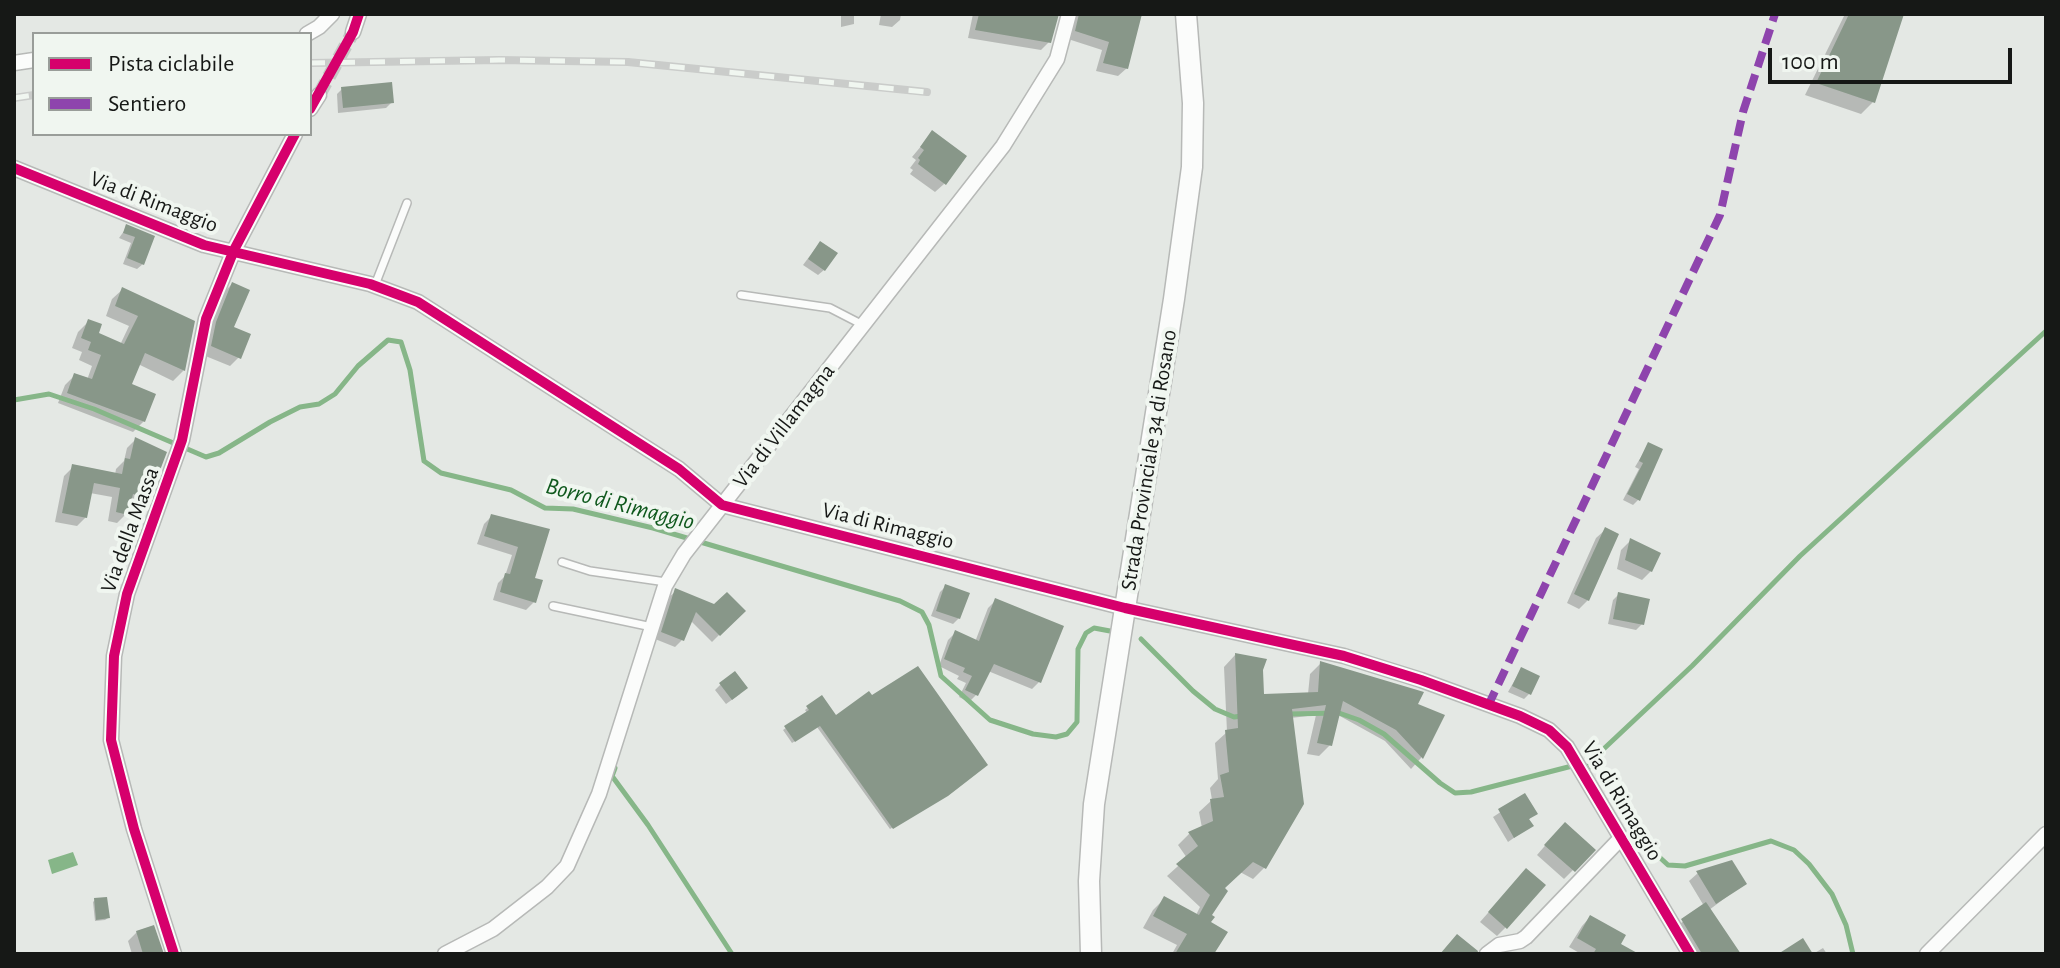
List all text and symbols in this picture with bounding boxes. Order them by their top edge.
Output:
legend [32,32,312,136]
scale bar [1772,32,2016,82]
text: 100 m [1782,50,1839,74]
text: Pista ciclabile [108,52,234,76]
text: Sentiero [108,92,186,116]
street label: Via di Rimaggio [86,166,222,238]
street label: Strada Provinciale 34 di Rosano [1115,328,1183,592]
street label: Via di Villamagna [727,359,841,493]
street label: Via della Massa [95,464,165,596]
water label: Borro di Rimaggio [543,472,697,536]
street label: Via di Rimaggio [819,497,957,555]
street label: Via di Rimaggio [1576,736,1668,866]

